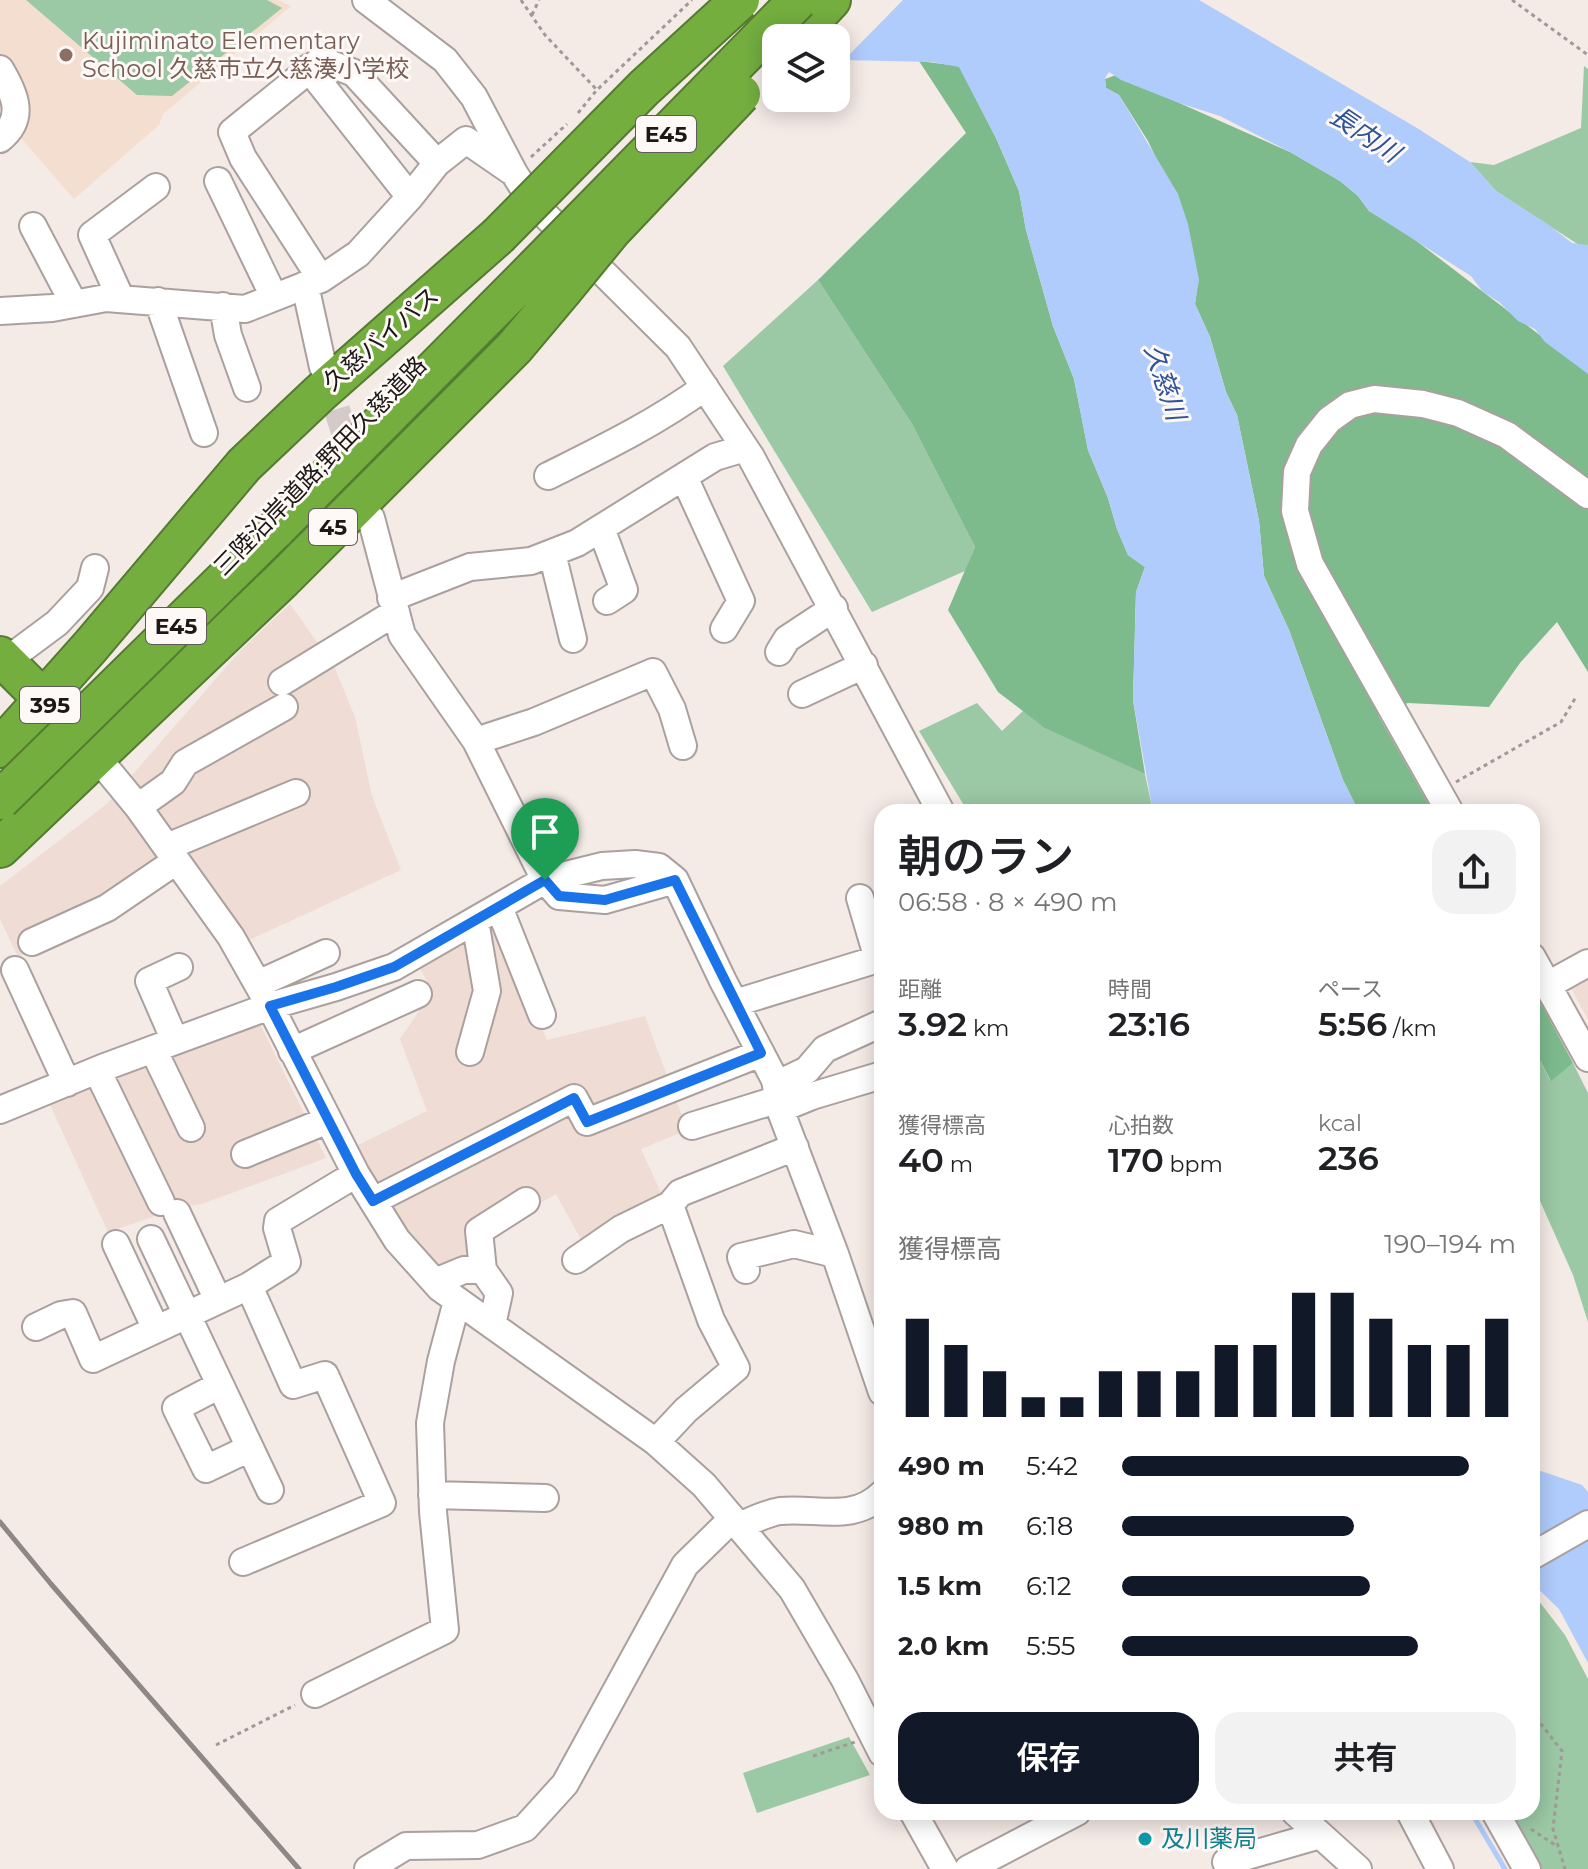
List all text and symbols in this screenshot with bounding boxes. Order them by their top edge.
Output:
map controls [762,24,850,112]
button: layers [762,24,850,112]
place label: Kujiminato Elementary School 久慈市立久慈湊小学校 [82,26,409,83]
marker: Kujiminato Elementary School 久慈市立久慈湊小学校 [57,46,75,64]
water label: 長内川 [1324,99,1409,171]
road number: E45 [636,116,696,152]
street label: 久慈バイパス [317,281,444,397]
water label: 久慈川 [1138,340,1193,427]
street label: 三陸沿岸道路;野田久慈道路 [207,350,432,581]
road number: 45 [309,509,357,545]
road number: E45 [146,608,206,644]
road number: 395 [20,687,80,723]
pin [511,798,579,880]
icon: arrive [523,810,567,854]
text: 朝のラン [898,829,1074,883]
button: share [1432,830,1516,914]
text: 06:58 · 8 × 490 m [898,886,1118,918]
text: 距離 [898,976,942,1003]
text: 時間 [1108,976,1152,1003]
text: ペース [1318,976,1383,1003]
text: 3.92 [898,1003,967,1045]
text: 23:16 [1108,1003,1190,1045]
text: 5:56 [1318,1003,1387,1045]
text: km [967,1015,1009,1042]
text: /km [1387,1015,1437,1042]
text: kcal [1318,1110,1362,1137]
text: 獲得標高 [898,1112,986,1139]
text: 心拍数 [1108,1112,1174,1139]
text: 236 [1318,1137,1379,1179]
text: 40 [898,1139,944,1181]
text: 170 [1108,1139,1164,1181]
text: m [944,1151,973,1178]
text: bpm [1164,1151,1223,1178]
text: 190–194 m [1384,1228,1516,1260]
text: 獲得標高 [898,1233,1002,1265]
text: 490 m [898,1450,985,1482]
text: 5:42 [1026,1450,1078,1482]
text: 980 m [898,1510,984,1542]
text: 6:18 [1026,1510,1073,1542]
text: 1.5 km [898,1570,982,1602]
text: 6:12 [1026,1570,1072,1602]
text: 2.0 km [898,1630,989,1662]
text: 5:55 [1026,1630,1076,1662]
button: 保存 [898,1712,1199,1804]
button: 共有 [1215,1712,1516,1804]
place label: 及川薬局 [1161,1824,1257,1853]
marker: 及川薬局 [1136,1830,1154,1848]

